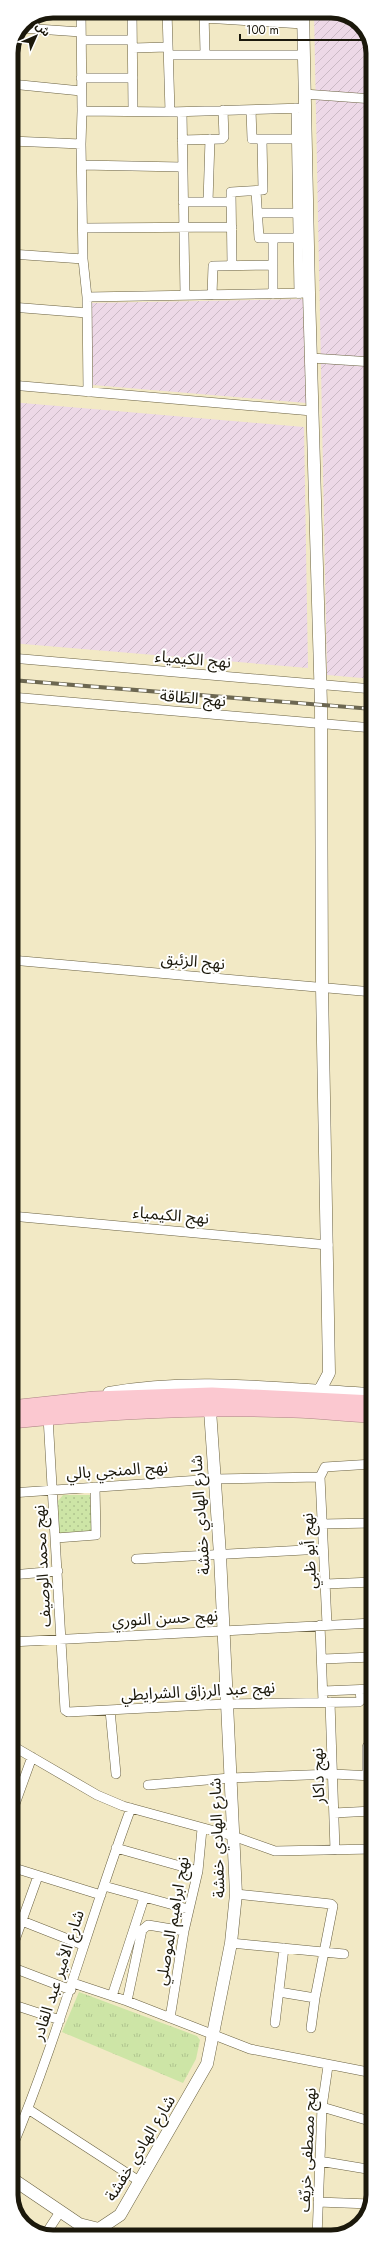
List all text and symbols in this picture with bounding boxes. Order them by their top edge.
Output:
north arrow [16,16,56,56]
scale bar [240,16,361,42]
text: ش [32,18,54,40]
text: 100 m [246,21,279,39]
street label: نهج الكيمياء [154,644,232,675]
street label: نهج الطاقة [159,684,227,713]
street label: نهج الزئبق [160,947,226,976]
street label: نهج الكيمياء [132,1200,210,1231]
street label: شارع الهادي خفشة [184,1454,217,1576]
street label: نهج المنجي بالي [65,1455,169,1486]
street label: نهج محمد الوصيف [27,1504,58,1628]
street label: نهج أبو ظبي [296,1512,323,1590]
street label: نهج حسن النوري [111,1604,219,1633]
street label: نهج عبد الرزاق الشرايطي [120,1675,276,1708]
street label: نهج داكار [306,1747,332,1805]
street label: شارع الهادي خفشة [203,1778,232,1898]
street label: نهج ابراهيم الموصلي [149,1855,196,1987]
street label: شارع الأمير عبد القادر [26,1907,91,2044]
street label: نهج مصطفى خريّف [292,2087,323,2213]
street label: شارع الهادي خفشة [99,2091,182,2206]

